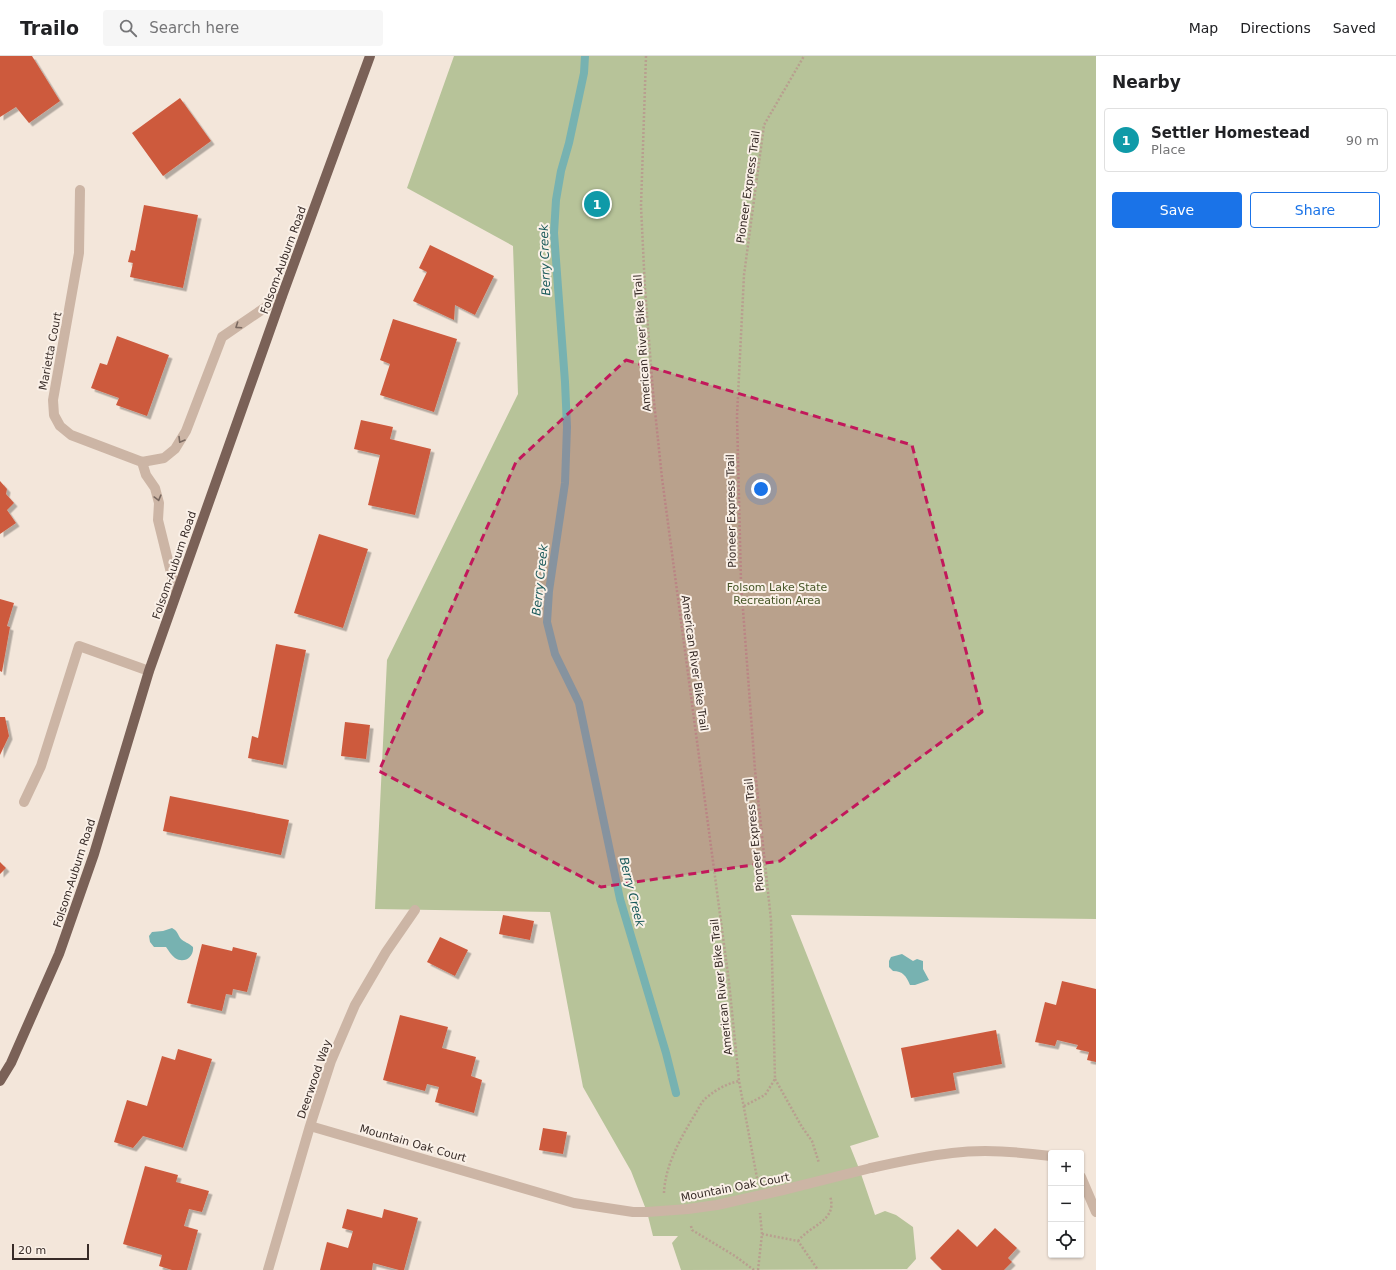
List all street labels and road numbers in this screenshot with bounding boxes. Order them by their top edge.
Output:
street label: Pioneer Express Trail [734,130,763,244]
street label: Folsom-Auburn Road [258,205,309,316]
street label: American River Bike Trail [631,274,654,412]
street label: Marietta Court [37,310,65,391]
street label: Pioneer Express Trail [724,454,739,568]
street label: Folsom-Auburn Road [150,509,199,621]
street label: American River Bike Trail [679,594,710,732]
street label: Pioneer Express Trail [742,778,767,892]
street label: Folsom-Auburn Road [51,817,98,929]
street label: American River Bike Trail [708,918,735,1056]
street label: Deerwood Way [295,1037,334,1120]
street label: Mountain Oak Court [358,1122,468,1165]
street label: Mountain Oak Court [680,1170,791,1204]

